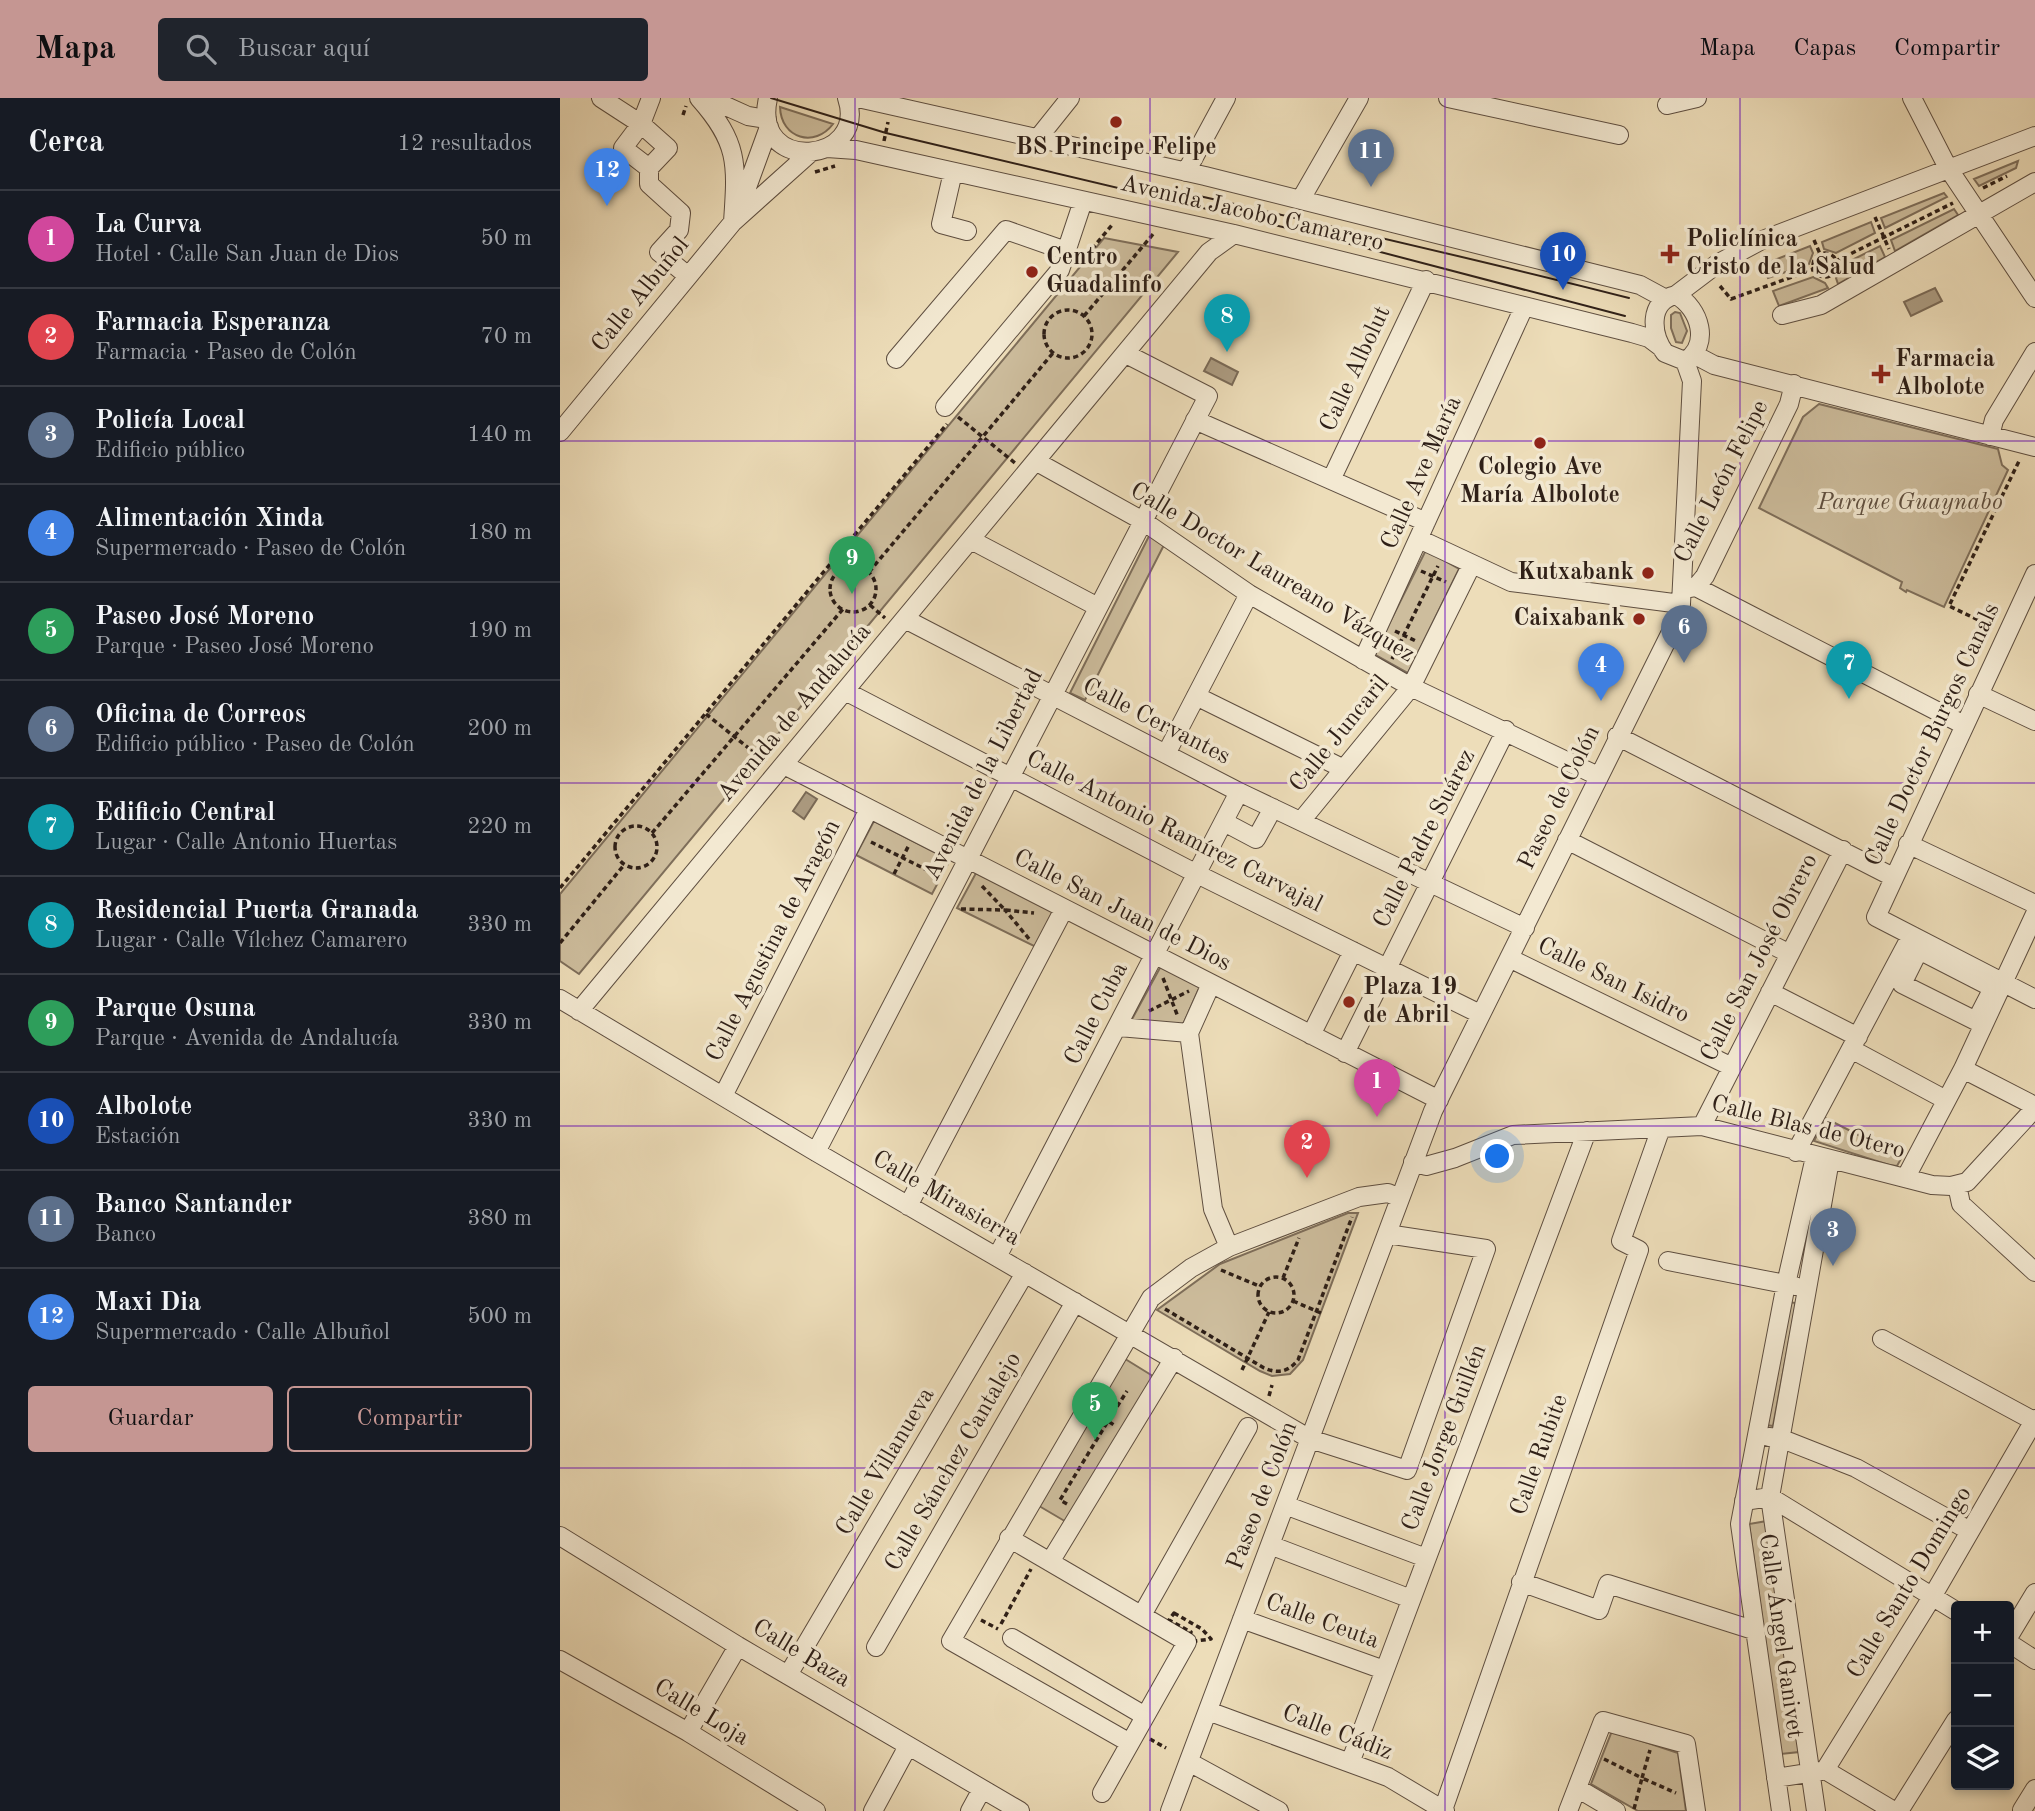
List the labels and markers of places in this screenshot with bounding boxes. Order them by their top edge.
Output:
marker: BS Principe Felipe [1108,114,1124,130]
pin: 11 [1348,129,1394,187]
place label: BS Principe Felipe [1015,136,1217,160]
pin: 12 [584,148,630,206]
place label: Policlínica Cristo de la Salud [1686,228,1875,280]
pin: 10 [1540,232,1586,290]
marker: Policlínica Cristo de la Salud [1660,244,1680,264]
place label: Centro Guadalinfo [1046,246,1162,298]
marker: Centro Guadalinfo [1024,264,1040,280]
pin: 8 [1204,294,1250,352]
place label: Farmacia Albolote [1895,348,1995,400]
marker: Farmacia Albolote [1873,366,1889,382]
marker: Colegio Ave María Albolote [1532,435,1548,451]
place label: Colegio Ave María Albolote [1460,456,1620,508]
pin: 9 [829,536,875,594]
place label: Kutxabank [1517,561,1634,585]
marker: Kutxabank [1640,565,1656,581]
pin: 6 [1661,605,1707,663]
place label: Caixabank [1514,607,1625,631]
marker: Caixabank [1631,611,1647,627]
pin: 7 [1826,641,1872,699]
pin: 4 [1578,643,1624,701]
place label: Plaza 19 de Abril [1363,976,1457,1028]
marker: Plaza 19 de Abril [1341,994,1357,1010]
pin: 1 [1354,1059,1400,1117]
pin: 2 [1284,1120,1330,1178]
pin: 3 [1810,1208,1856,1266]
pin: 5 [1072,1382,1118,1440]

